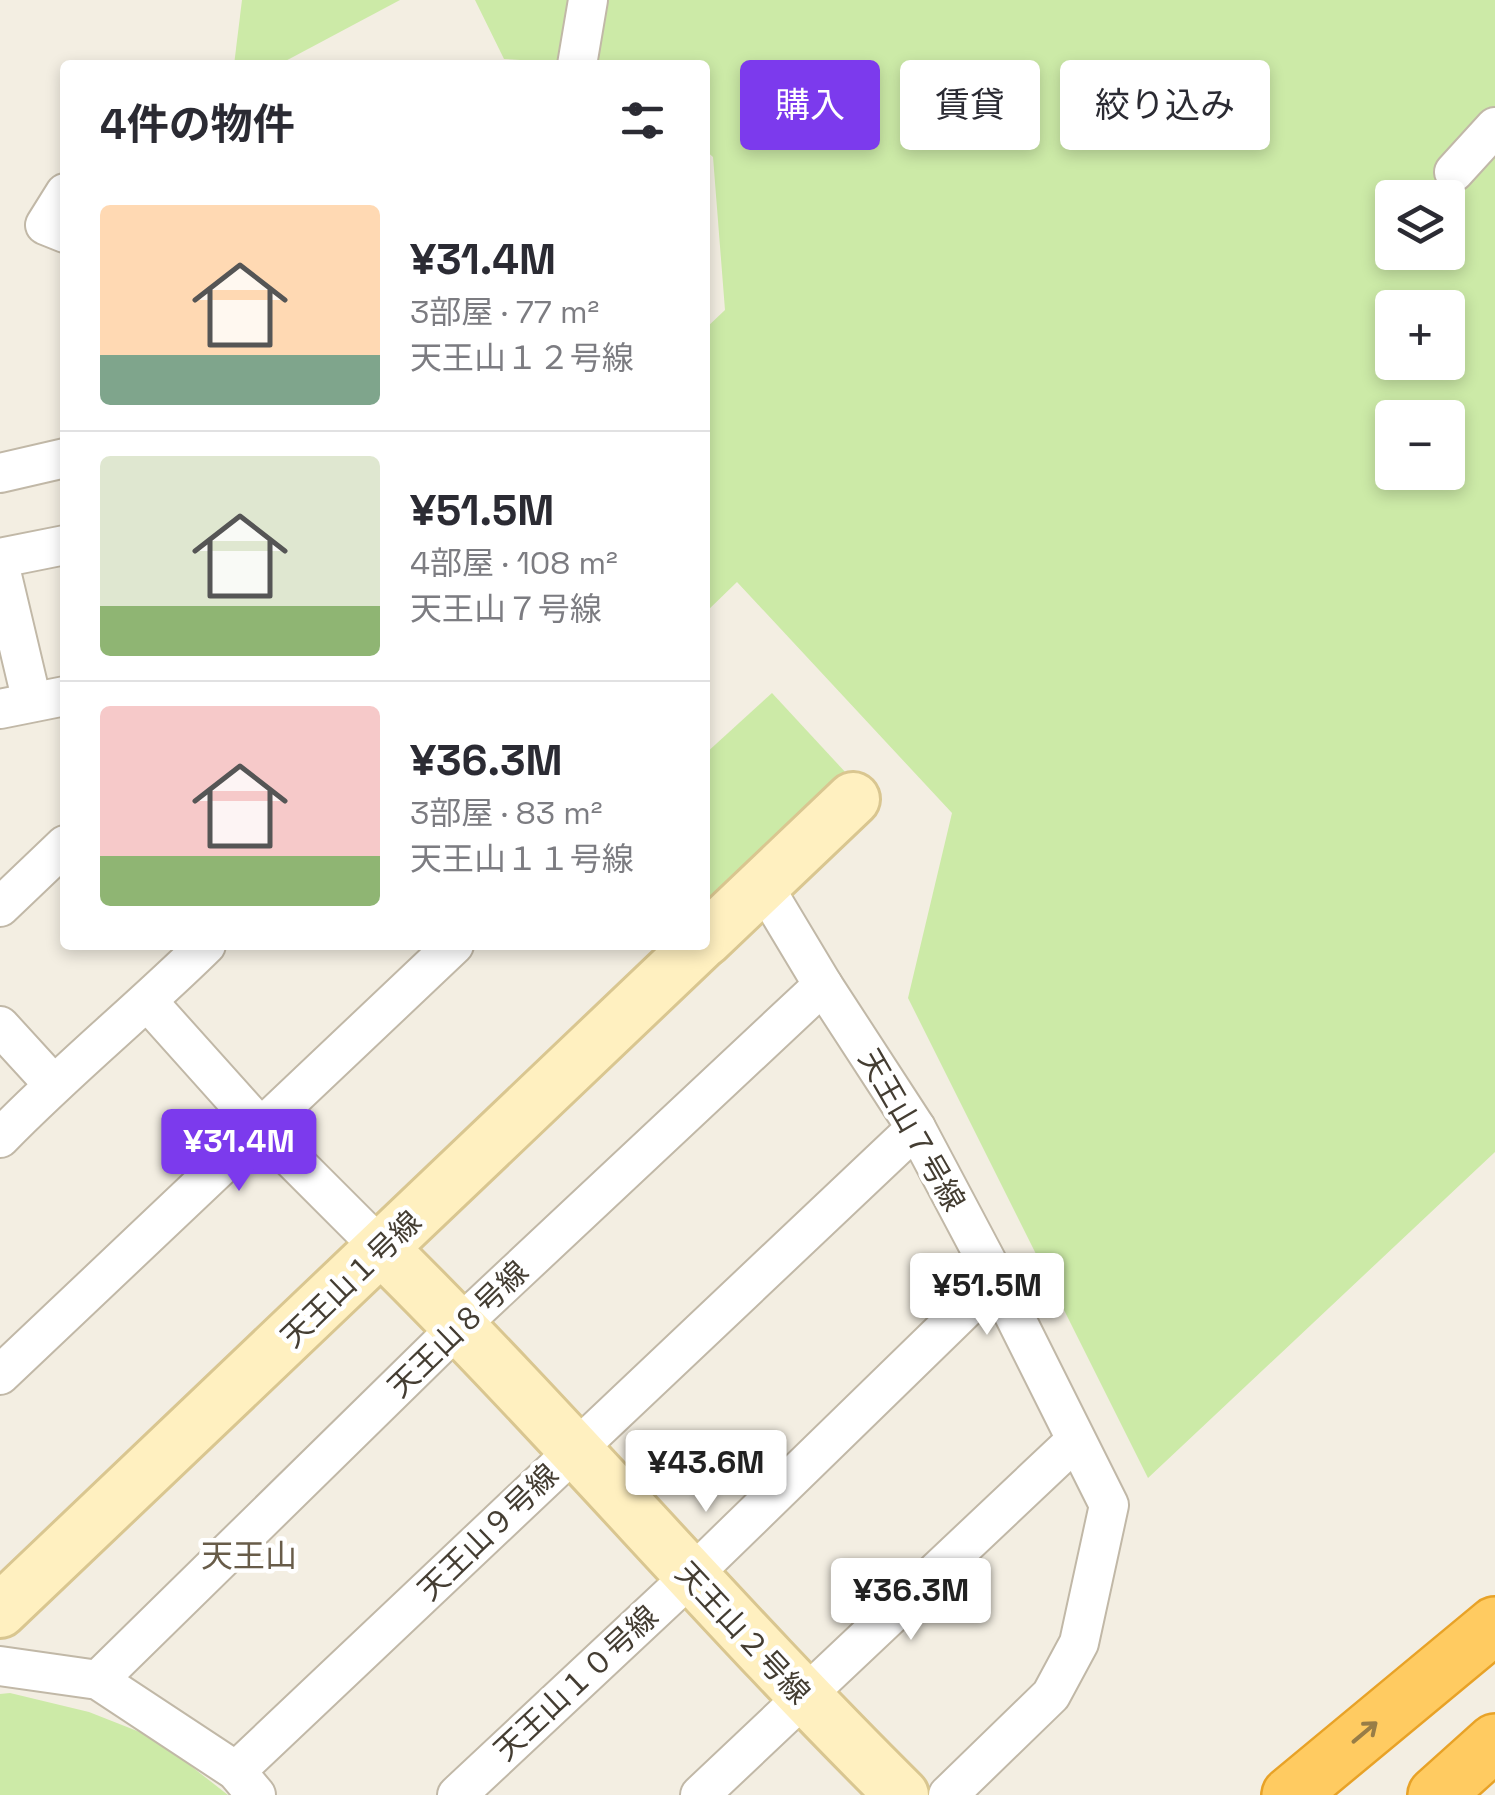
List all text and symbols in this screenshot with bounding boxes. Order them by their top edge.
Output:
chip: 購入 [740,60,880,150]
chip: 賃貸 [900,60,1040,150]
chip: 絞り込み [1060,60,1270,150]
icon: filters [615,93,670,148]
text: 4件の物件 [100,98,295,151]
map controls [1375,180,1465,490]
button: layers [1375,180,1465,270]
text: ¥31.4M [410,233,556,286]
icon: home [180,245,300,365]
button: + [1375,290,1465,380]
text: 3部屋 · 77 m² [410,292,599,332]
text: 天王山１２号線 [410,338,634,378]
button: − [1375,400,1465,490]
text: ¥51.5M [410,484,554,537]
icon: home [180,496,300,616]
text: 4部屋 · 108 m² [410,543,618,583]
text: 天王山７号線 [410,589,602,629]
text: ¥36.3M [410,734,563,787]
icon: home [180,746,300,866]
text: 3部屋 · 83 m² [410,793,602,833]
text: 天王山１１号線 [410,839,634,879]
street label: 天王山７号線 [850,1042,974,1218]
pin: ¥31.4M [158,1109,320,1194]
text: ¥31.4M [183,1121,295,1161]
street label: 天王山１号線 [273,1202,429,1356]
street label: 天王山８号線 [380,1252,536,1406]
pin: ¥51.5M [906,1253,1068,1338]
text: ¥51.5M [932,1265,1042,1305]
pin: ¥43.6M [625,1430,787,1515]
text: ¥43.6M [648,1442,764,1482]
street label: 天王山９号線 [410,1455,566,1609]
district label: 天王山 [201,1536,297,1576]
street label: 天王山２号線 [667,1554,819,1712]
pin: ¥36.3M [830,1558,992,1643]
text: ¥36.3M [853,1570,969,1610]
street label: 天王山１０号線 [486,1597,666,1769]
one-way arrow [1352,1721,1377,1744]

